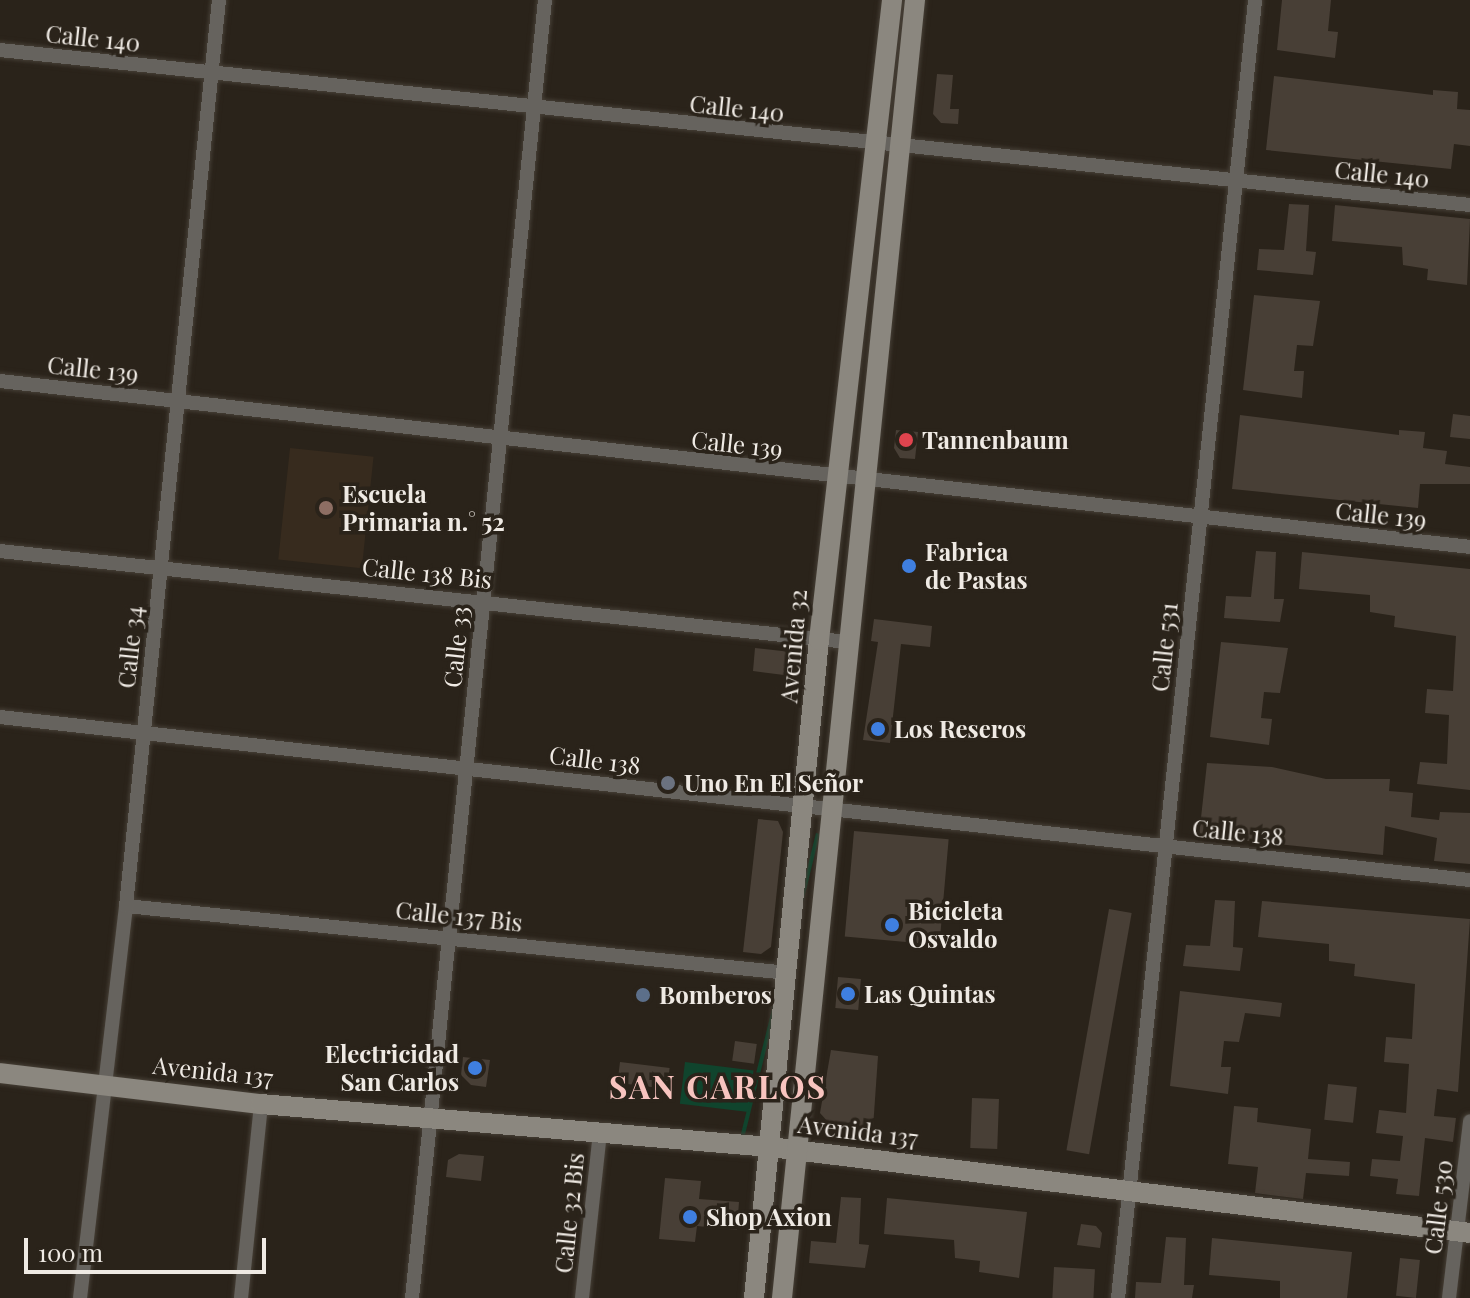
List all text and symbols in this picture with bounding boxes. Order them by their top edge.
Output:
street label: Calle 140 [44,19,142,57]
street label: Calle 140 [688,89,786,127]
street label: Calle 140 [1333,155,1431,193]
street label: Calle 139 [46,350,140,388]
street label: Calle 139 [690,425,784,463]
place label: Tannenbaum [922,426,1069,454]
marker: Tannenbaum [897,431,915,449]
place label: Escuela Primaria n.° 52 [342,480,505,536]
street label: Calle 139 [1334,496,1428,534]
marker: Escuela Primaria n.° 52 [317,499,335,517]
place label: Fabrica de Pastas [925,538,1028,594]
street label: Calle 138 Bis [361,552,493,594]
marker: Fabrica de Pastas [900,557,918,575]
street label: Avenida 32 [774,588,812,704]
street label: Calle 531 [1145,601,1183,693]
street label: Calle 34 [111,604,149,690]
street label: Calle 33 [437,605,475,689]
place label: Los Reseros [894,715,1026,743]
marker: Los Reseros [869,720,887,738]
street label: Calle 138 [548,740,642,780]
place label: Uno En El Señor [684,769,863,797]
marker: Uno En El Señor [659,774,677,792]
street label: Calle 138 [1191,813,1285,851]
street label: Calle 137 Bis [394,895,524,937]
place label: Bicicleta Osvaldo [908,897,1003,953]
marker: Bicicleta Osvaldo [883,916,901,934]
place label: Las Quintas [864,980,996,1008]
place label: Bomberos [659,981,772,1009]
marker: Las Quintas [839,985,857,1003]
marker: Bomberos [634,986,652,1004]
place label: Electricidad San Carlos [325,1040,459,1096]
street label: Avenida 137 [151,1050,275,1092]
marker: Electricidad San Carlos [466,1059,484,1077]
district label: SAN CARLOS [609,1067,827,1105]
street label: Avenida 137 [796,1109,920,1153]
street label: Calle 32 Bis [548,1151,590,1275]
street label: Calle 530 [1418,1158,1458,1256]
place label: Shop Axion [706,1203,833,1231]
marker: Shop Axion [681,1208,699,1226]
scale bar [28,1222,270,1272]
text: 100 m [38,1236,103,1268]

